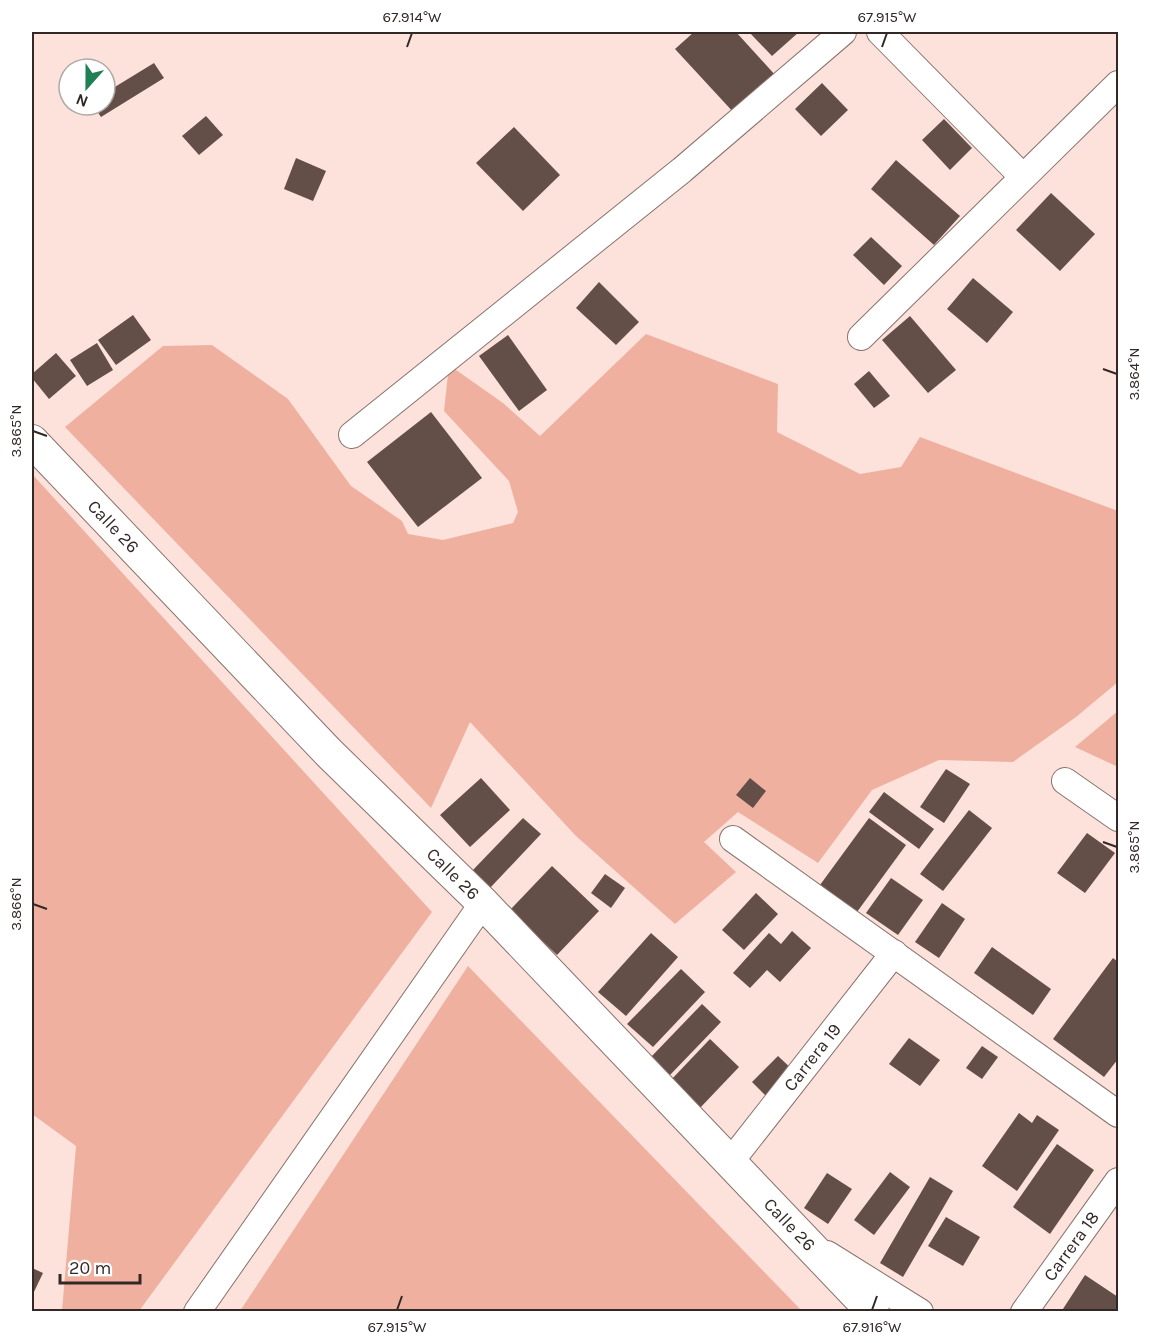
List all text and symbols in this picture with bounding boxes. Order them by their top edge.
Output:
text: 67.914°W [383,8,442,26]
text: 67.915°W [858,8,917,26]
north arrow [57,57,117,117]
text: N [73,90,91,111]
text: 3.864°N [1125,347,1143,401]
text: 3.865°N [7,404,25,458]
street label: Calle 26 [83,495,144,558]
text: 3.865°N [1125,820,1143,874]
street label: Calle 26 [422,843,484,905]
text: 3.866°N [7,877,25,931]
street label: Carrera 19 [779,1019,846,1096]
street label: Calle 26 [759,1193,820,1256]
street label: Carrera 18 [1039,1207,1104,1286]
scale bar [60,1247,140,1285]
text: 20 m [69,1257,111,1279]
text: 67.915°W [368,1318,427,1336]
text: 67.916°W [842,1318,902,1336]

